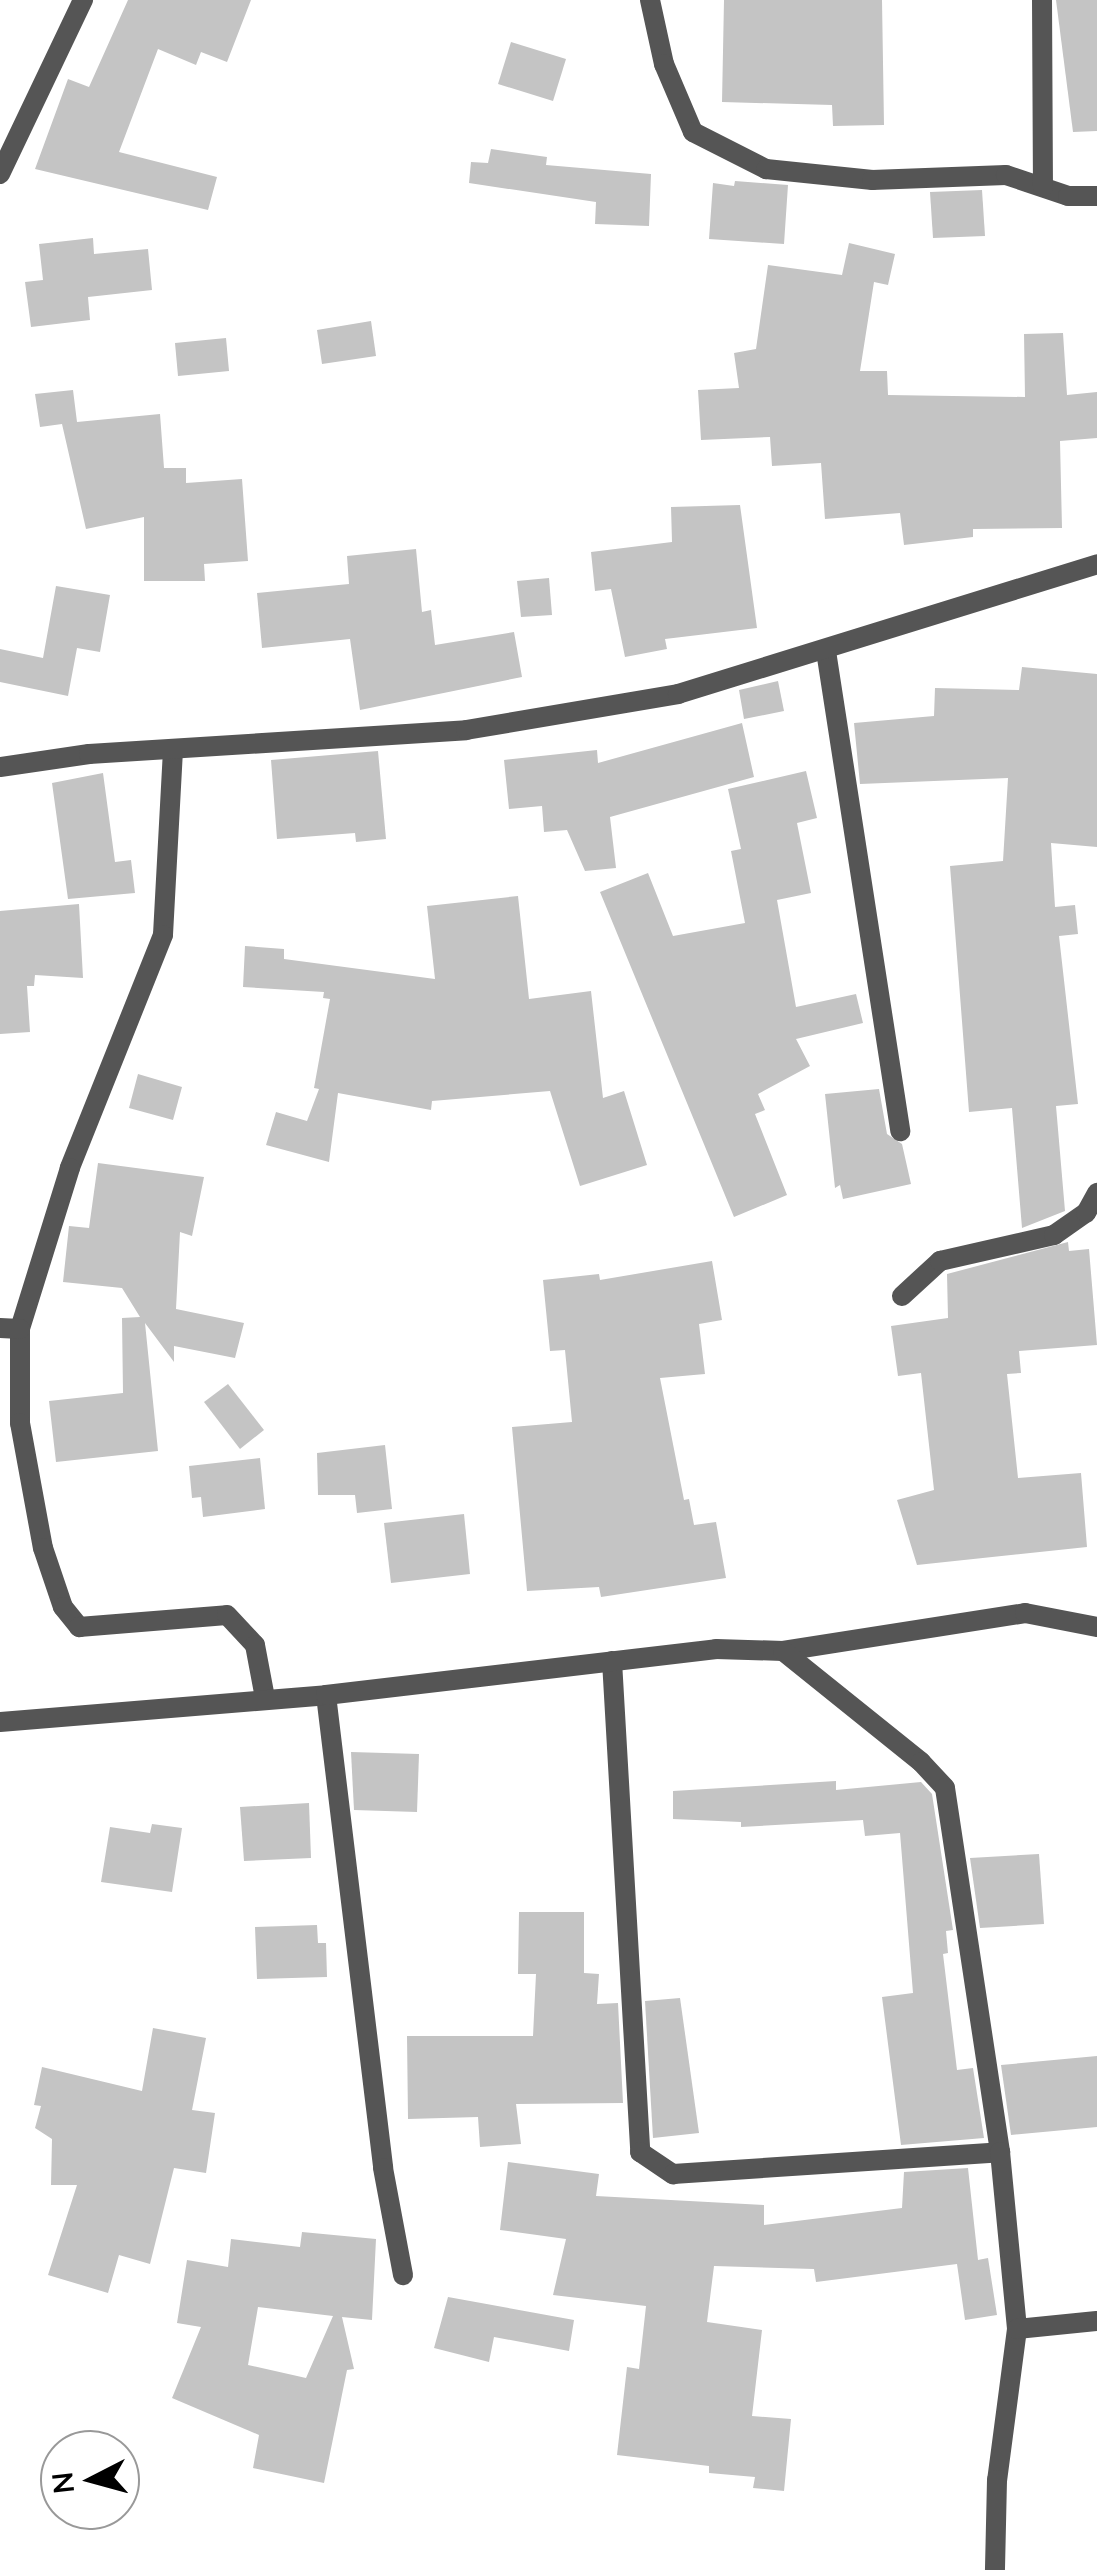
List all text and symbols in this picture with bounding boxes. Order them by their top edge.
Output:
north arrow [40,2430,140,2530]
text: N [44,2470,80,2495]

